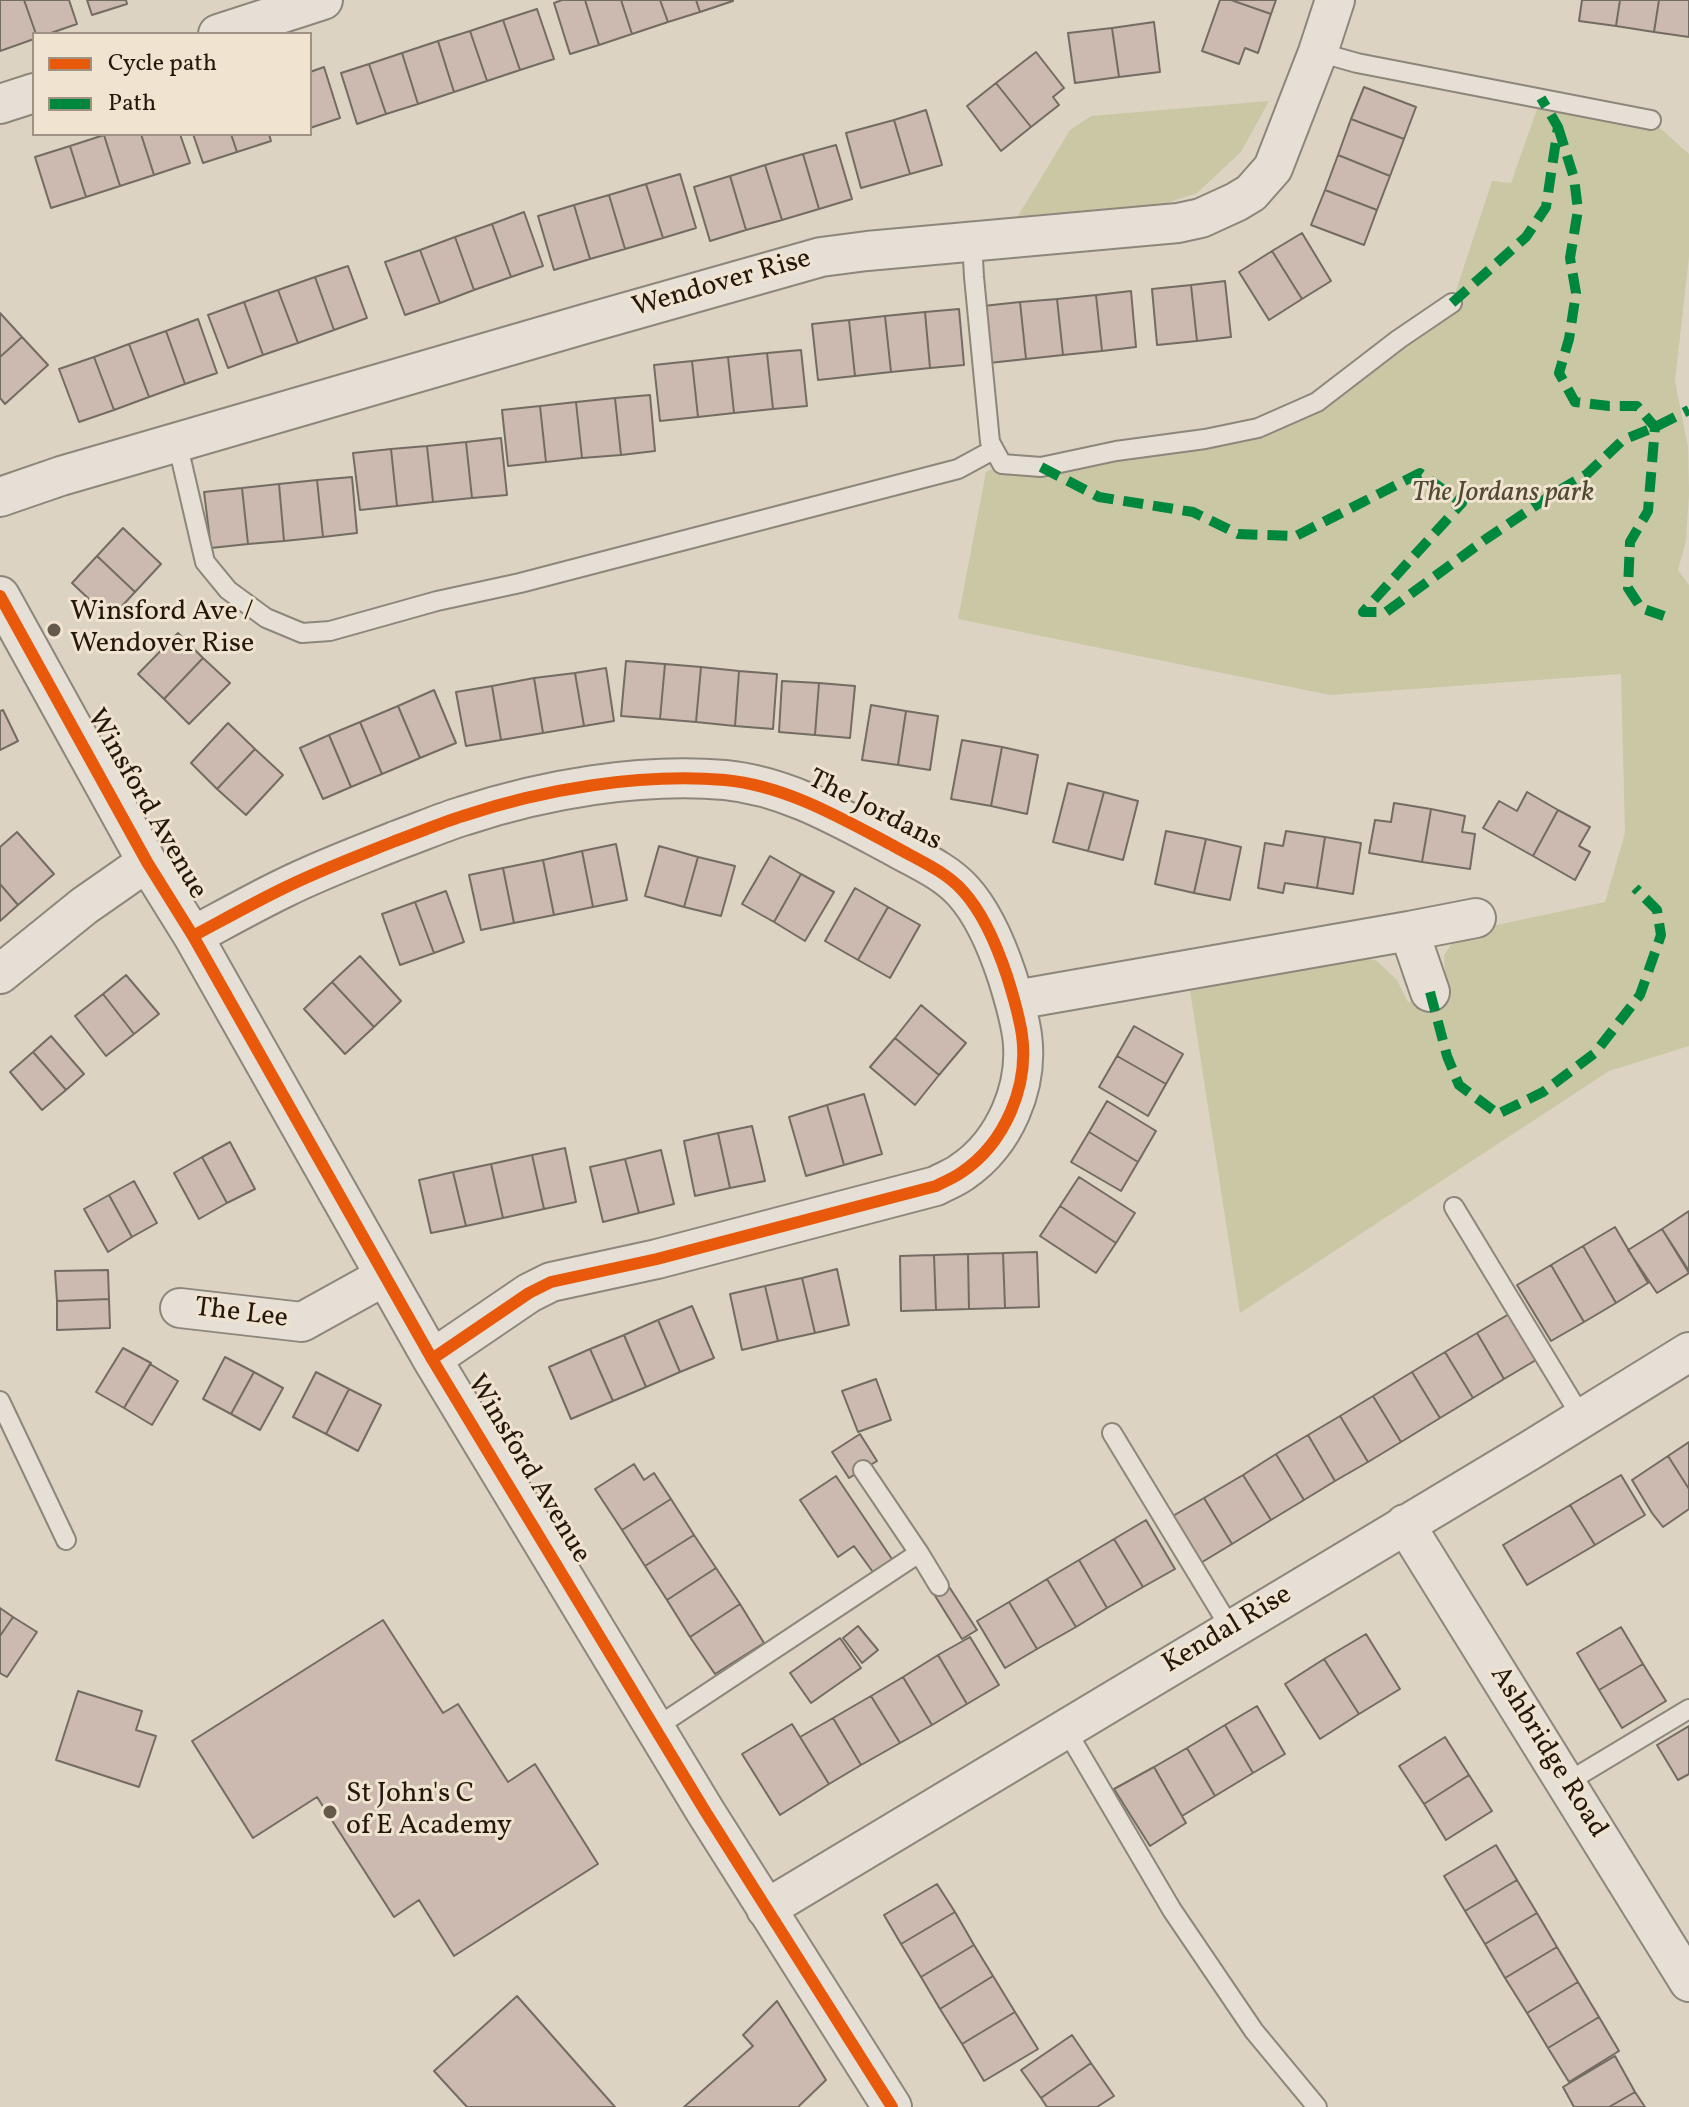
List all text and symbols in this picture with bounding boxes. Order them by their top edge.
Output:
legend [32,32,312,136]
text: Cycle path [108,47,217,81]
text: Path [108,87,156,121]
street label: Wendover Rise [629,243,815,327]
park label: The Jordans park [1412,478,1594,512]
place label: Winsford Ave / Wendover Rise [70,597,254,663]
marker: Winsford Ave / Wendover Rise [45,621,63,639]
street label: Winsford Avenue [77,704,213,906]
street label: The Jordans [801,764,947,860]
street label: The Lee [192,1293,290,1337]
street label: Winsford Avenue [458,1370,596,1570]
street label: Kendal Rise [1157,1579,1299,1683]
street label: Ashbridge Road [1481,1661,1613,1845]
place label: St John's C of E Academy [346,1779,512,1845]
marker: St John's C of E Academy [321,1803,339,1821]

